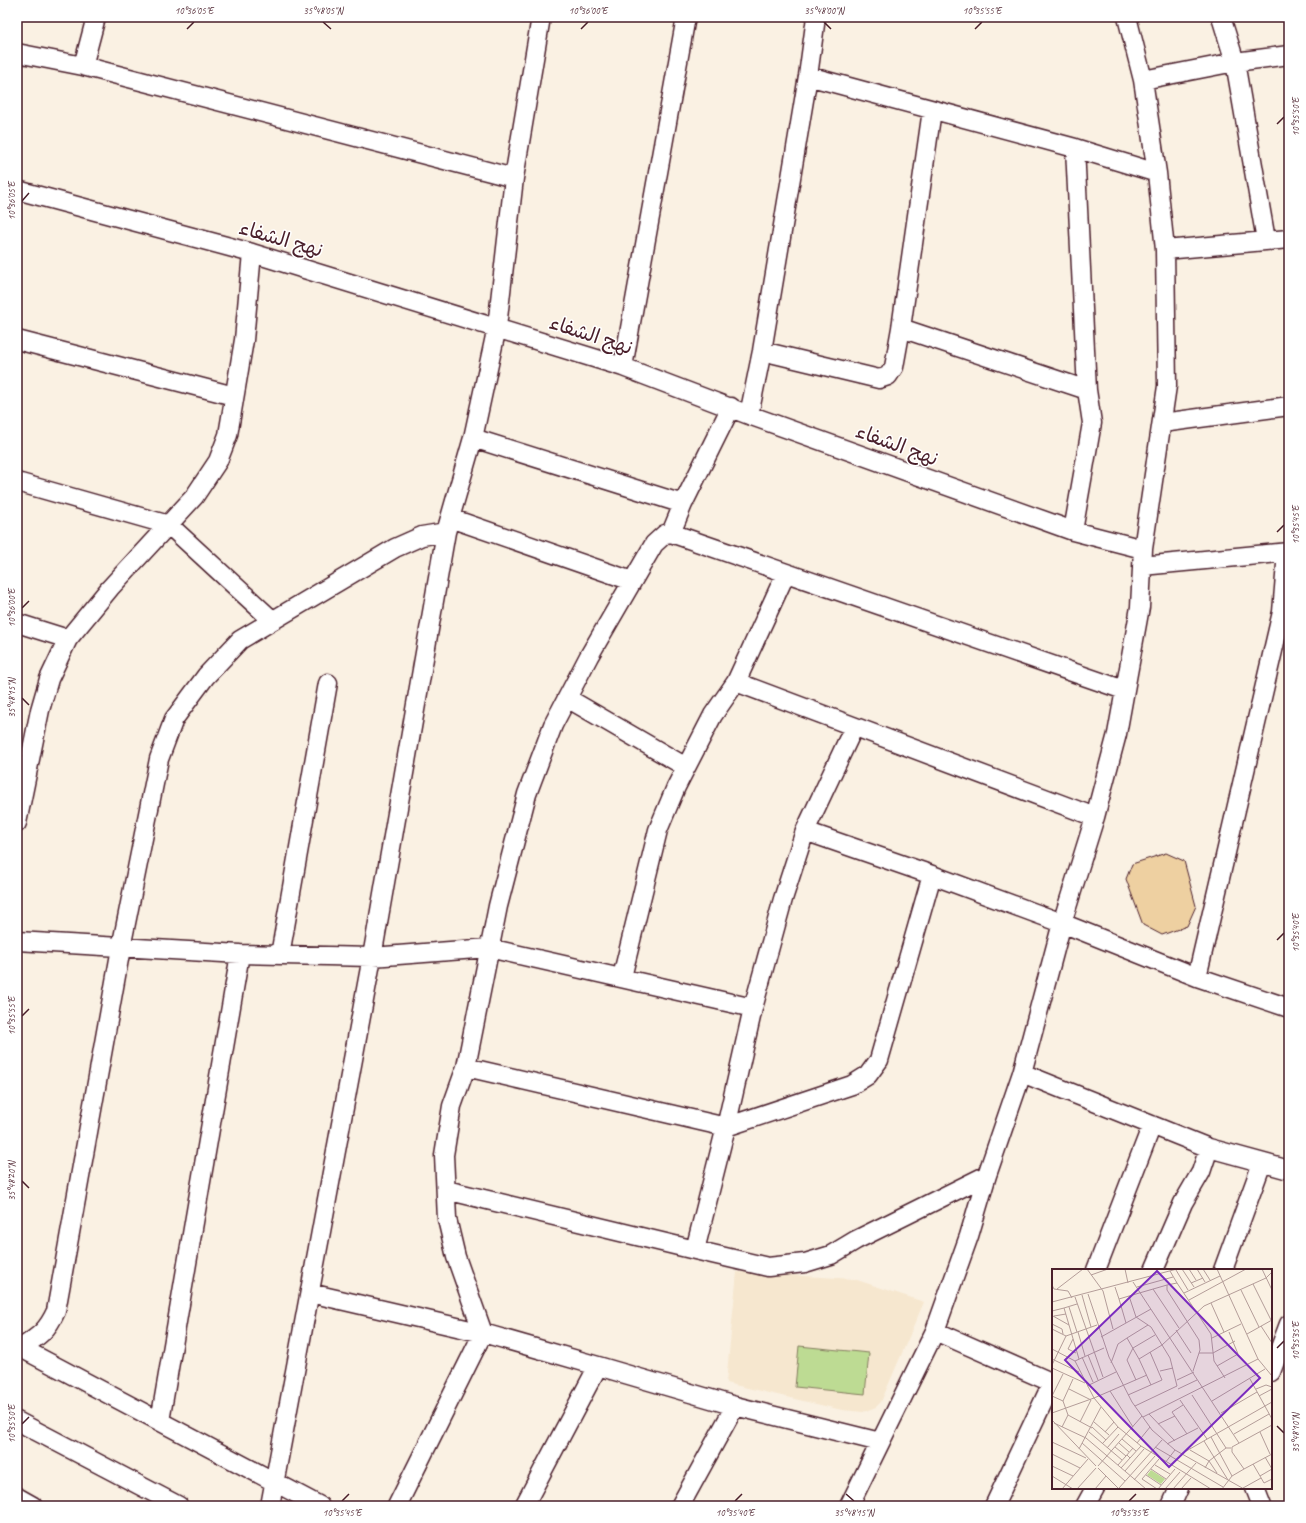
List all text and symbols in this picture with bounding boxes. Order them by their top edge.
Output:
text: 10°36'05"E [175,4,215,17]
text: 35°48'05"N [303,4,345,17]
text: 10°36'00"E [569,4,609,17]
text: 35°48'00"N [804,4,846,17]
text: 10°35'55"E [963,4,1003,17]
text: 10°35'50"E [1289,96,1302,136]
text: 10°36'05"E [5,180,18,220]
street label: نهج الشفاء [236,215,326,264]
street label: نهج الشفاء [546,310,636,361]
street label: نهج الشفاء [852,418,942,472]
text: 10°35'45"E [1289,504,1302,544]
text: 10°36'00"E [5,587,18,627]
text: 35°48'15"N [5,676,18,718]
text: 10°35'40"E [1289,912,1302,952]
text: 10°35'55"E [5,995,18,1035]
text: 35°48'20"N [5,1159,18,1201]
inset map [1052,1269,1272,1489]
text: 10°35'35"E [1289,1320,1302,1360]
text: 10°35'50"E [5,1403,18,1443]
text: 35°48'10"N [1289,1411,1302,1453]
text: 10°35'45"E [323,1506,363,1519]
text: 10°35'40"E [716,1506,756,1519]
text: 35°48'15"N [834,1506,876,1519]
text: 10°35'35"E [1110,1506,1150,1519]

